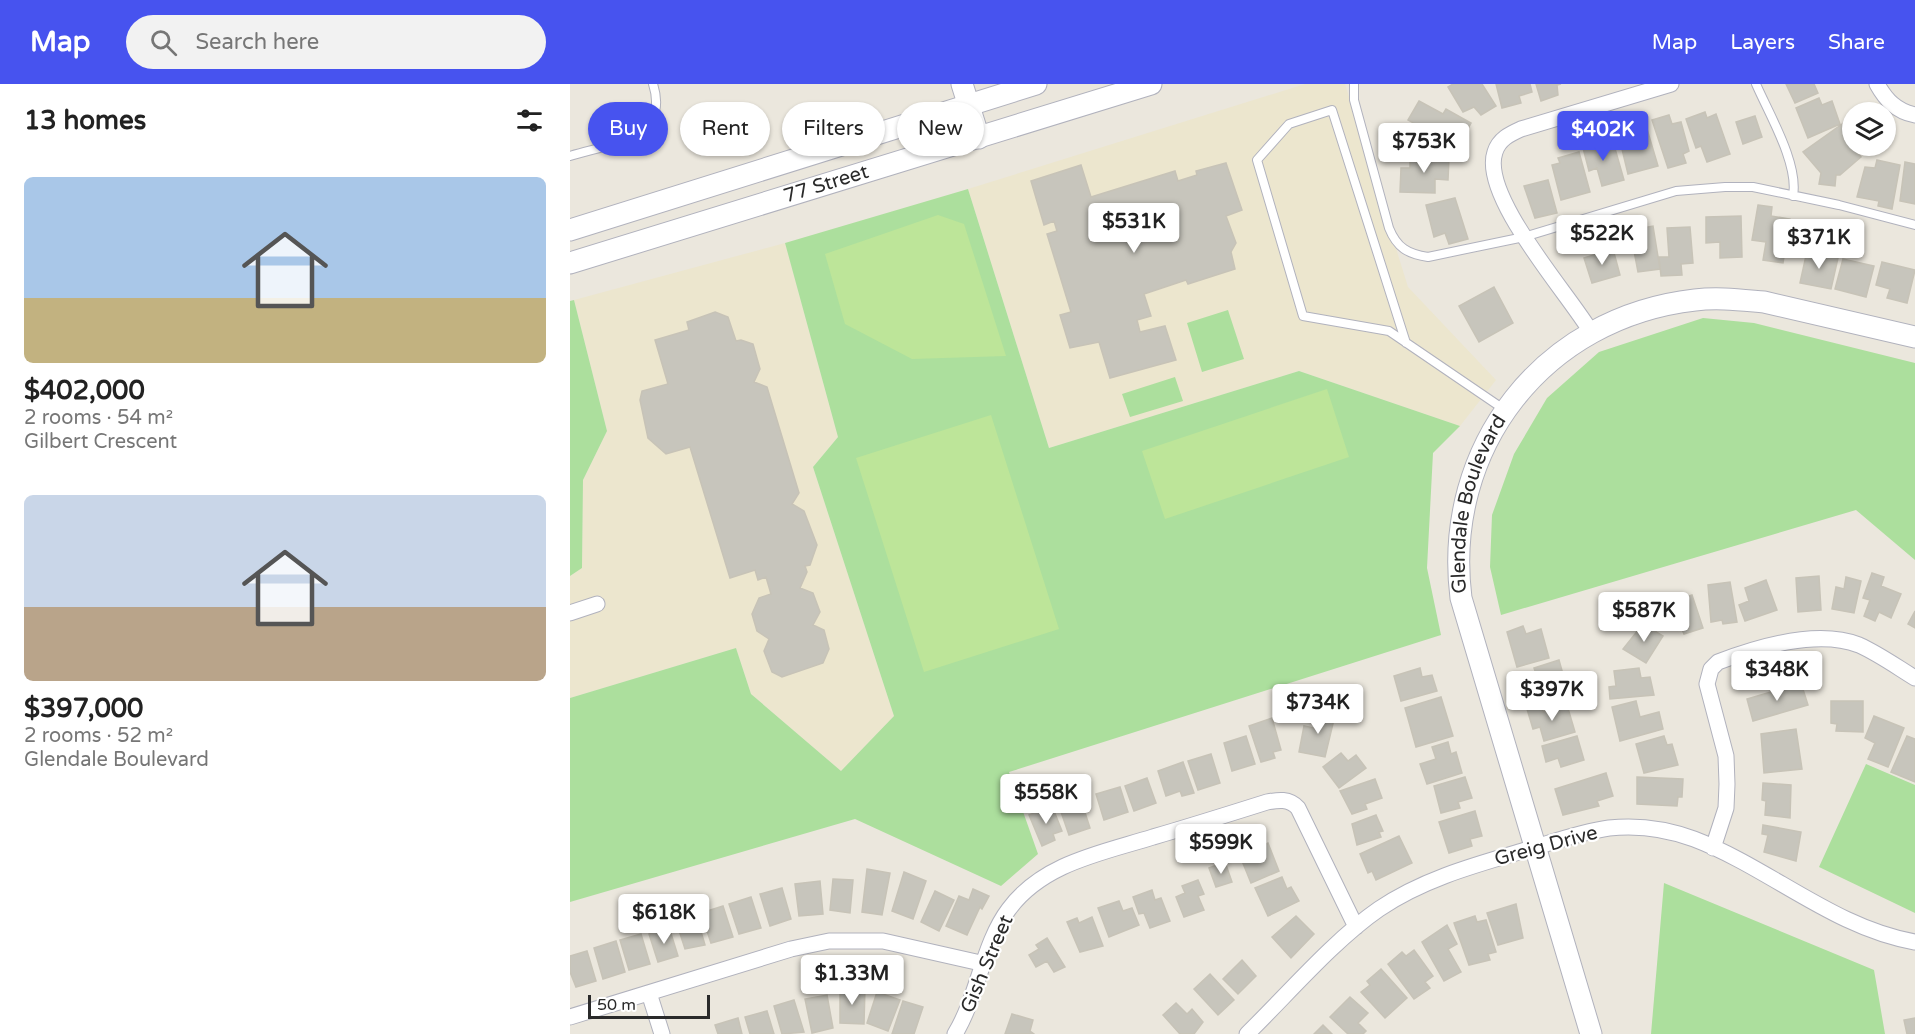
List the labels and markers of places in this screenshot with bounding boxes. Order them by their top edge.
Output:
pin: $402K [1561,111,1645,162]
pin: $753K [1382,123,1466,174]
pin: $531K [1092,203,1176,254]
pin: $522K [1560,215,1644,266]
pin: $371K [1777,219,1861,270]
pin: $587K [1602,592,1686,643]
pin: $348K [1735,651,1819,702]
pin: $397K [1510,671,1594,722]
pin: $734K [1276,684,1360,735]
pin: $558K [1004,774,1088,825]
pin: $599K [1179,824,1263,875]
pin: $618K [622,894,706,945]
pin: $1.33M [803,955,901,1006]

